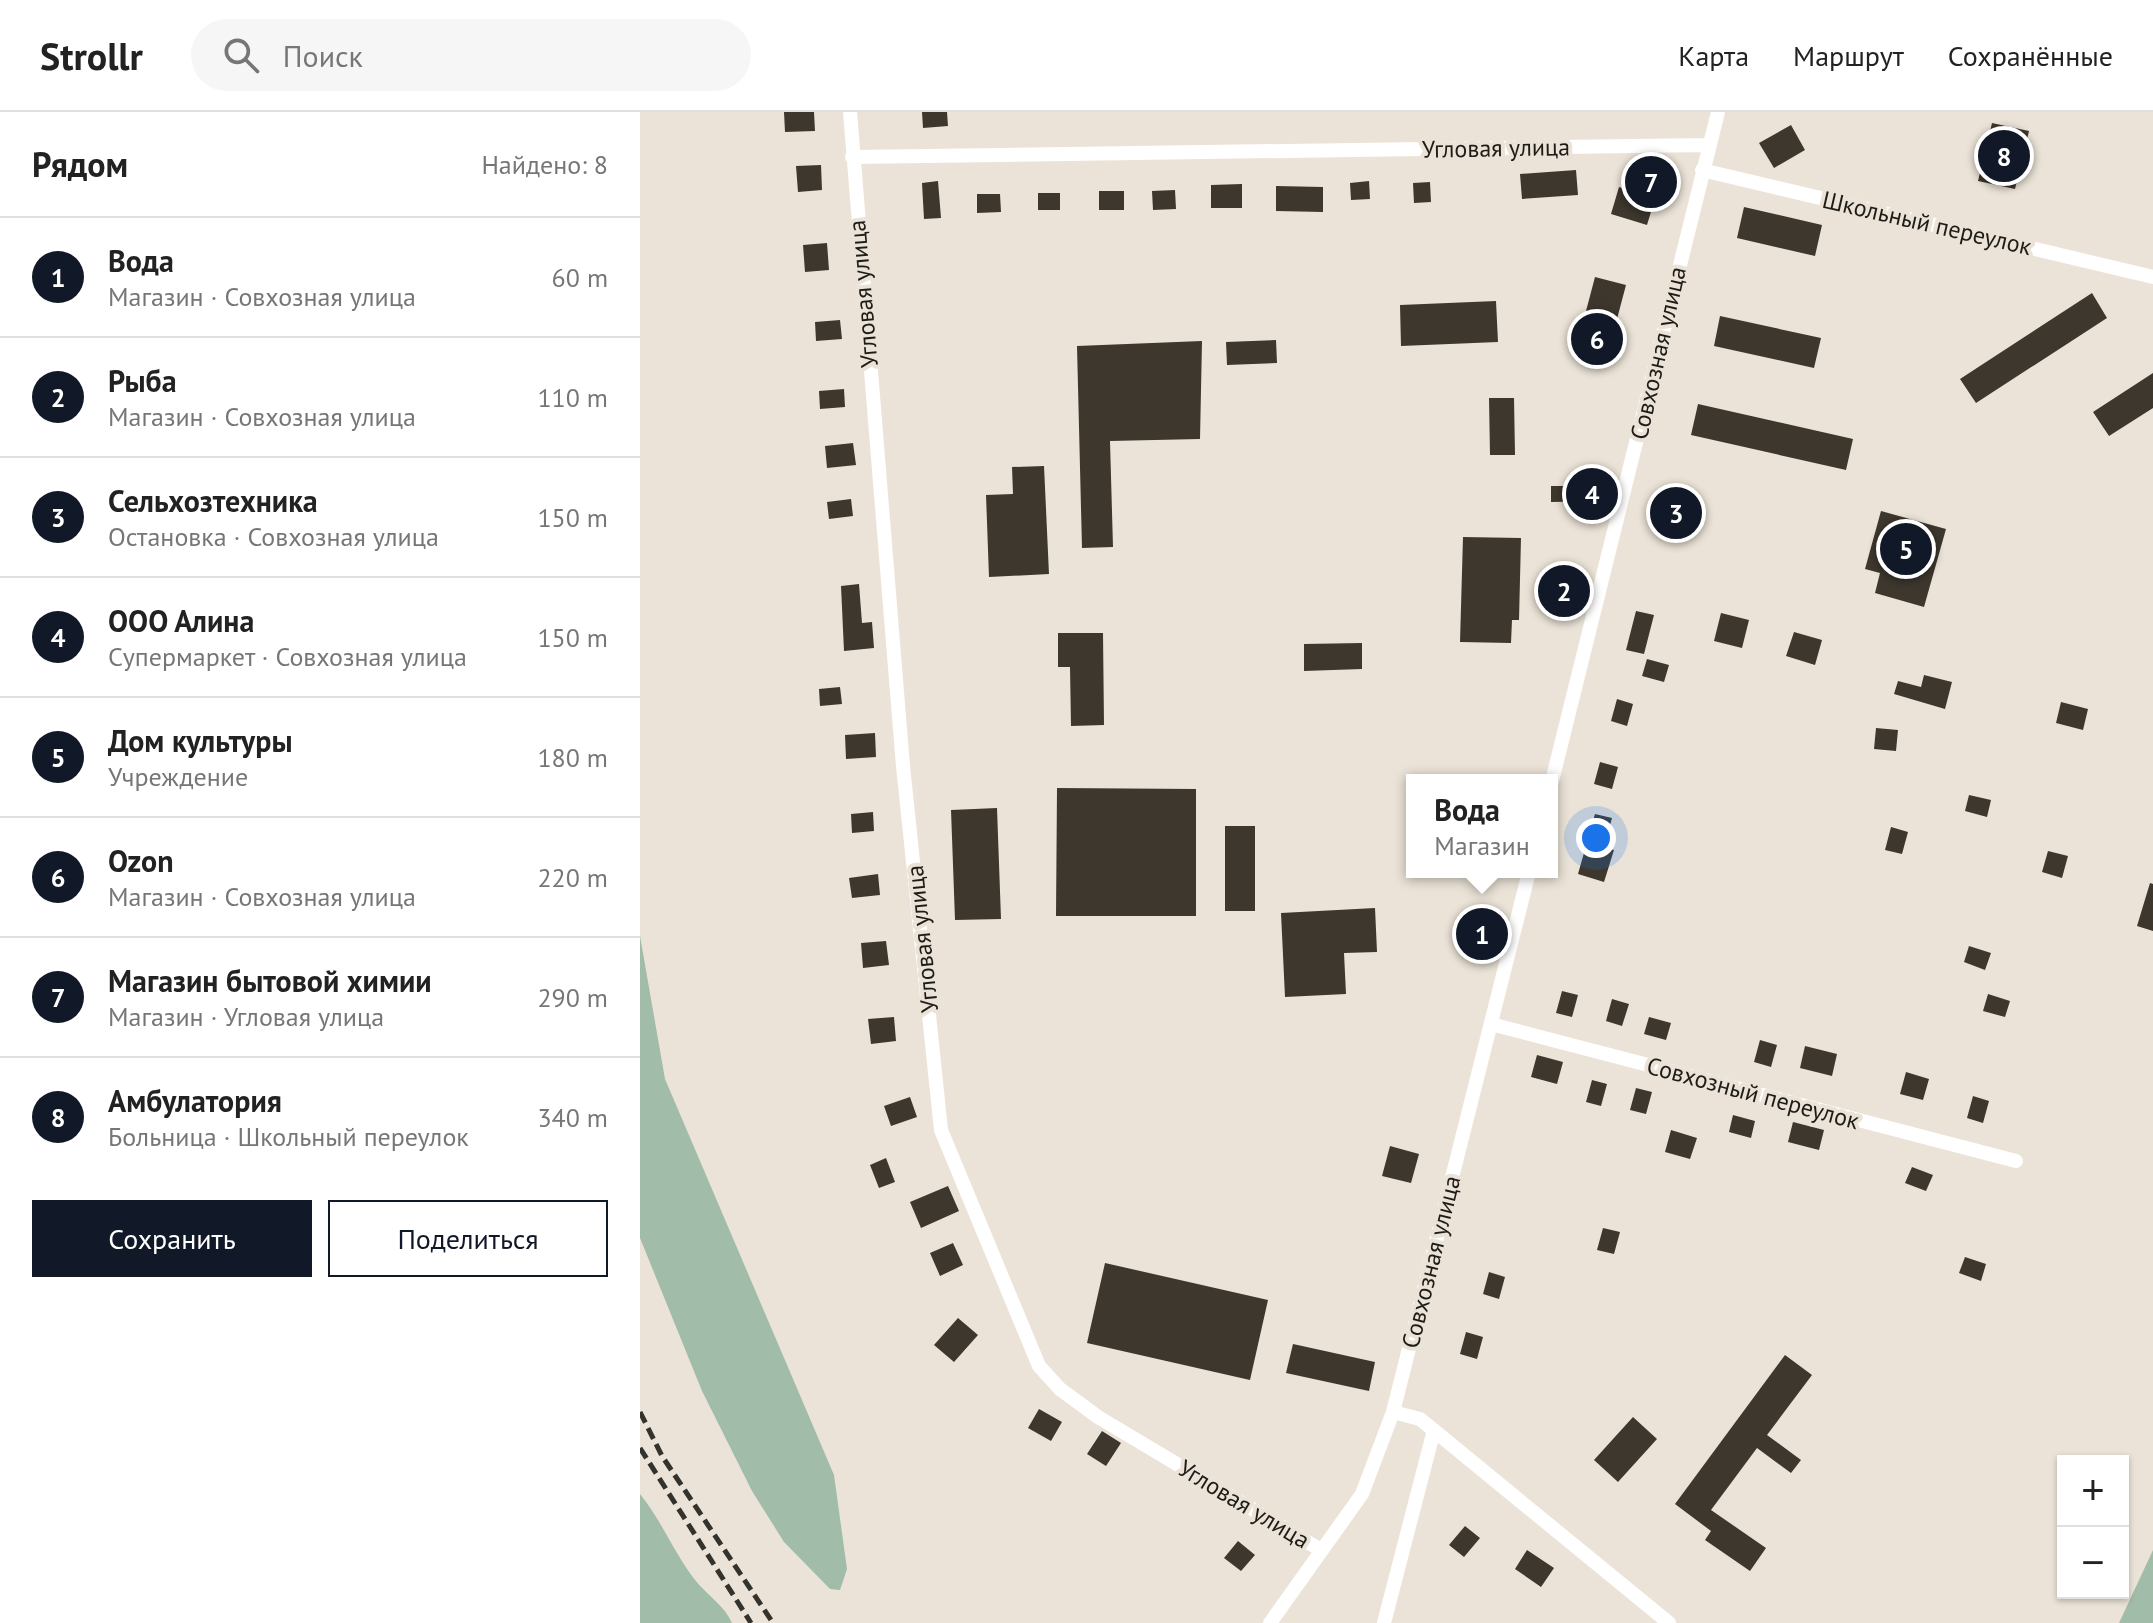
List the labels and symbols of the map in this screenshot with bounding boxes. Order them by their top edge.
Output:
pin: 8 [1978,126,2030,186]
street label: Угловая улица [1422,131,1570,165]
pin: 7 [1625,152,1677,212]
street label: Школьный переулок [1819,184,2035,262]
street label: Угловая улица [841,219,885,369]
street label: Совхозная улица [1623,263,1693,443]
pin: 6 [1571,309,1623,369]
pin: 4 [1566,464,1618,524]
pin: 3 [1650,483,1702,543]
pin: 5 [1880,519,1932,579]
pin: 2 [1538,561,1590,621]
your location [1576,818,1616,858]
street label: Угловая улица [899,864,945,1014]
pin: 1 [1456,904,1508,964]
street label: Совхозный переулок [1644,1050,1863,1136]
street label: Совхозная улица [1395,1173,1467,1351]
street label: Угловая улица [1173,1453,1315,1555]

